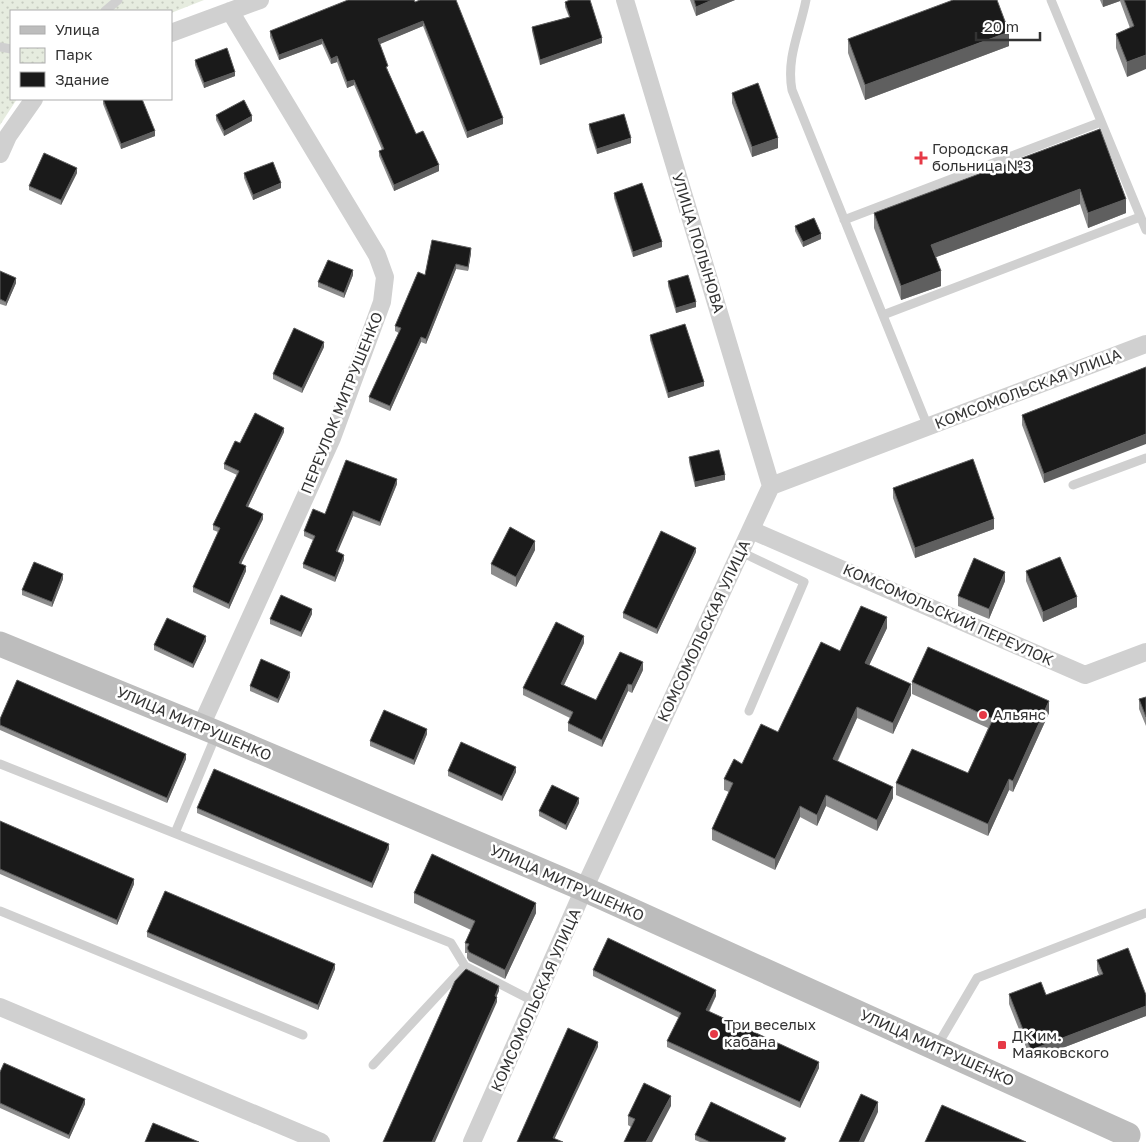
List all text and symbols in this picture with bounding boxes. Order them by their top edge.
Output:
legend [10,10,172,100]
scale bar [976,10,1040,42]
text: 20 m [984,17,1019,35]
text: Улица [55,20,100,38]
text: Парк [55,45,93,63]
text: Здание [55,70,109,88]
place label: Городская больница №3 [932,139,1032,174]
marker: Городская больница №3 [914,151,928,165]
street label: УЛИЦА ПОЛЫНОВА [669,170,729,315]
street label: ПЕРЕУЛОК МИТРУШЕНКО [296,309,386,496]
street label: КОМСОМОЛЬСКАЯ УЛИЦА [932,344,1123,432]
street label: КОМСОМОЛЬСКАЯ УЛИЦА [653,537,753,724]
street label: КОМСОМОЛЬСКИЙ ПЕРЕУЛОК [840,559,1057,669]
street label: УЛИЦА МИТРУШЕНКО [114,682,275,764]
place label: Альянс [993,705,1046,723]
marker: Альянс [977,709,989,721]
street label: УЛИЦА МИТРУШЕНКО [488,840,647,924]
street label: КОМСОМОЛЬСКАЯ УЛИЦА [487,905,584,1094]
street label: УЛИЦА МИТРУШЕНКО [858,1005,1017,1089]
place label: Три веселых кабана [724,1015,816,1050]
place label: ДК им. Маяковского [1012,1026,1109,1061]
marker: Три веселых кабана [708,1028,720,1040]
marker: ДК им. Маяковского [996,1039,1008,1051]

